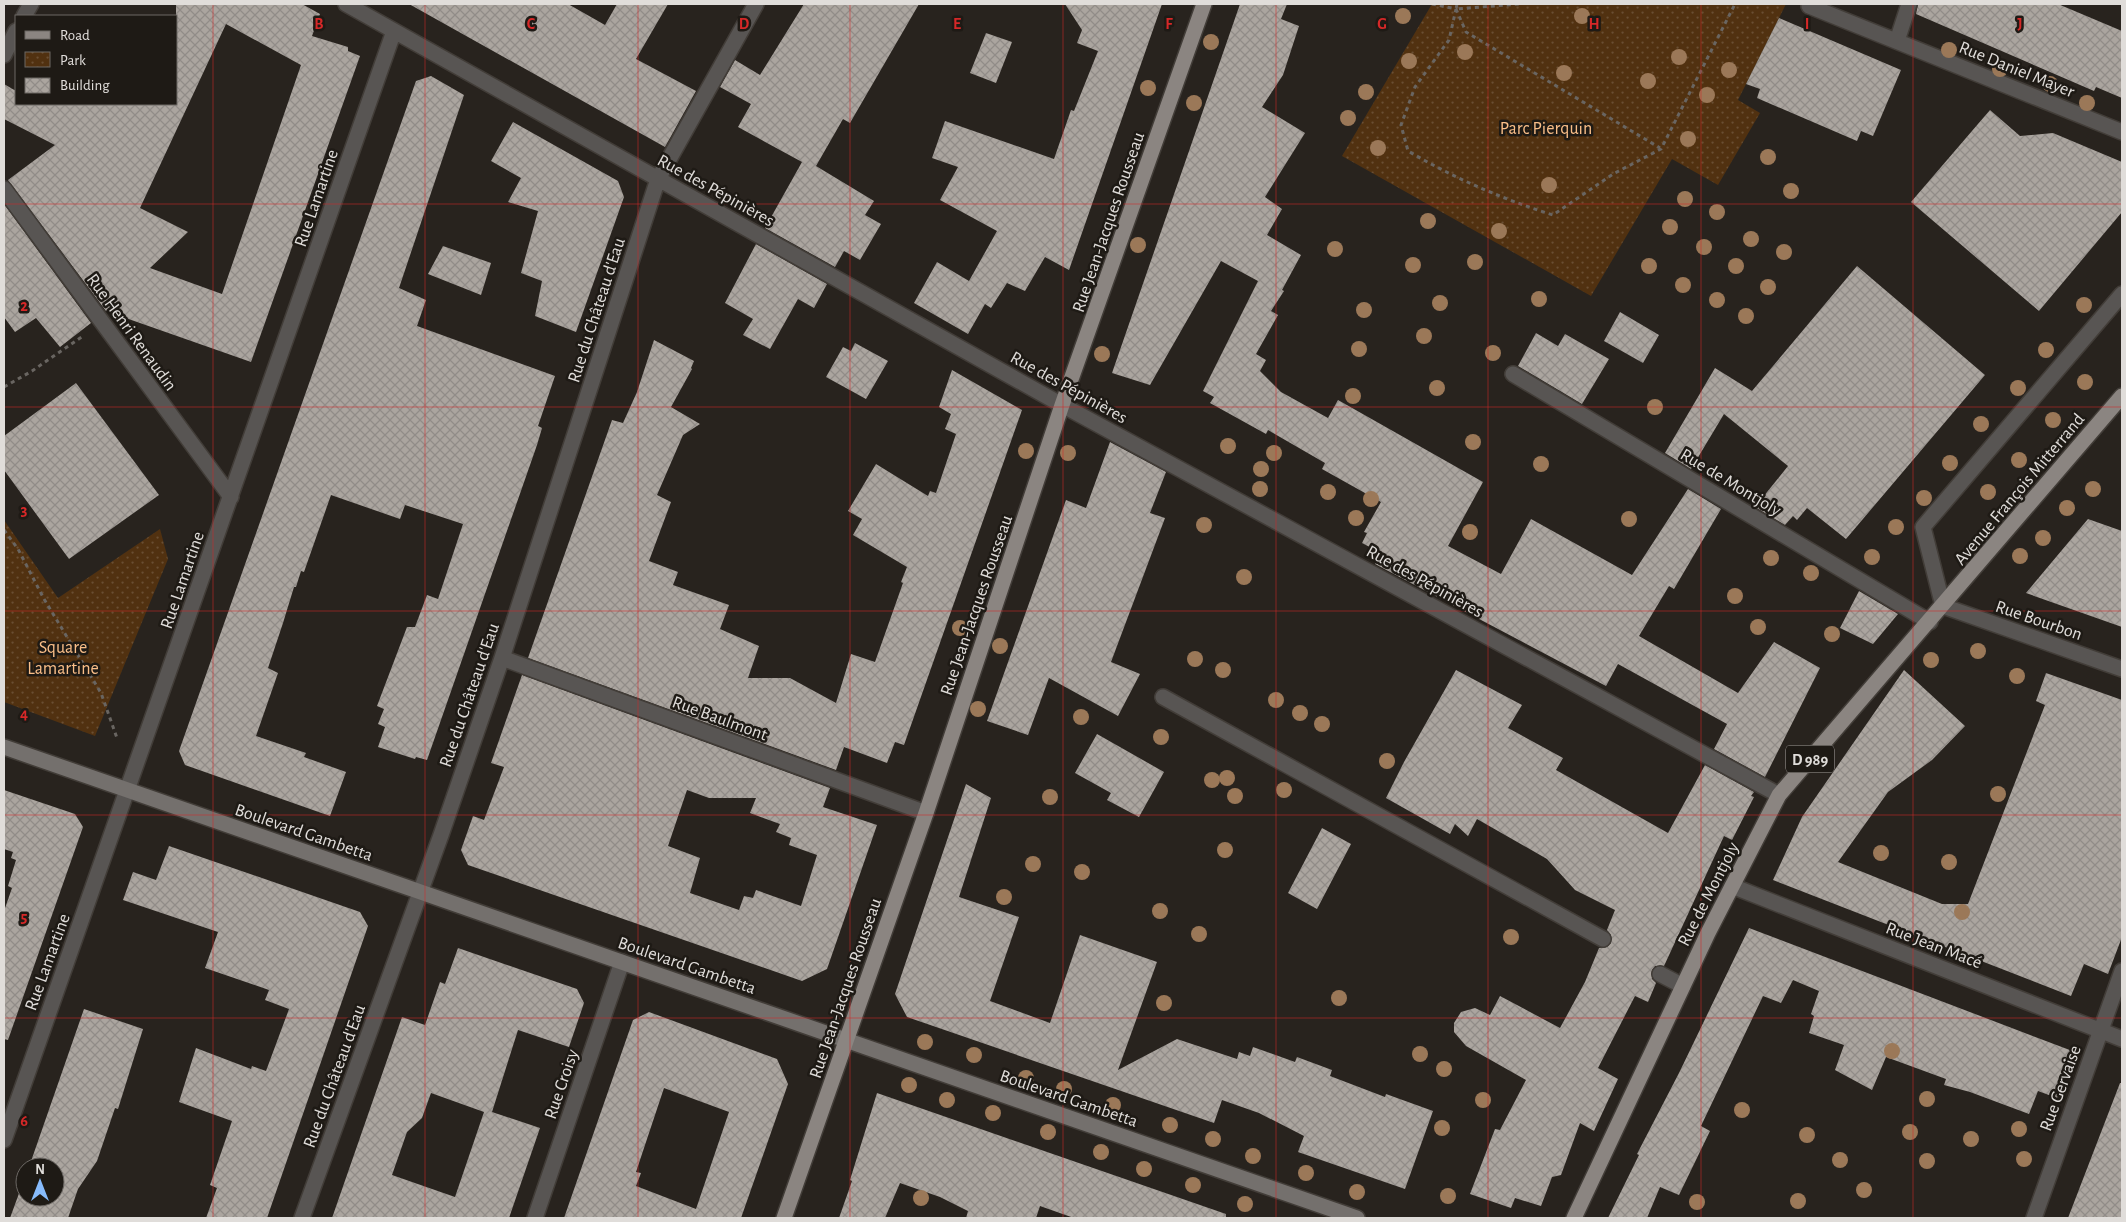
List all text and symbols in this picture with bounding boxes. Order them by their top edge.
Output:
legend [15,15,178,105]
text: B [314,16,324,32]
text: C [527,16,536,32]
text: D [739,16,750,32]
text: E [953,16,961,32]
text: F [1165,16,1173,32]
text: G [1377,16,1387,32]
text: H [1588,16,1600,32]
text: I [1805,16,1809,32]
text: J [2017,16,2023,32]
text: Road [60,28,90,43]
street label: Rue Daniel Mayer [1956,39,2077,101]
text: Park [60,53,86,68]
text: Building [60,78,110,93]
park label: Parc Pierquin [1500,120,1592,138]
street label: Rue Jean-Jacques Rousseau [1070,130,1148,315]
street label: Rue Lamartine [292,147,342,249]
street label: Rue des Pépinières [654,151,777,230]
street label: Rue du Château d'Eau [565,236,629,385]
street label: Rue Henri Renaudin [83,271,180,394]
text: 2 [20,298,28,314]
street label: Rue des Pépinières [1007,348,1130,427]
street label: Avenue François Mitterrand [1951,410,2088,569]
street label: Rue de Montjoly [1677,446,1784,520]
text: 3 [21,502,28,518]
street label: Rue Jean-Jacques Rousseau [938,513,1016,698]
street label: Rue Lamartine [158,529,208,631]
street label: Rue des Pépinières [1363,542,1486,621]
street label: Rue Bourbon [1993,598,2084,644]
street label: Rue du Château d'Eau [437,621,503,770]
park label: Square Lamartine [27,639,99,678]
street label: Rue Baulmont [670,693,770,745]
text: 4 [20,706,28,722]
road number: D 989 [1786,746,1834,772]
street label: Boulevard Gambetta [233,801,375,865]
street label: Rue de Montjoly [1675,839,1743,949]
street label: Rue Jean-Jacques Rousseau [807,896,885,1081]
text: 5 [21,909,28,925]
street label: Rue Lamartine [22,911,74,1013]
street label: Rue Jean Macé [1883,919,1984,973]
street label: Boulevard Gambetta [616,934,758,998]
street label: Rue du Château d'Eau [301,1002,369,1150]
street label: Rue Gervaise [2037,1043,2085,1134]
street label: Rue Croisy [542,1047,582,1121]
street label: Boulevard Gambetta [998,1067,1140,1131]
text: 6 [20,1113,28,1129]
north arrow [15,1157,65,1207]
text: N [35,1163,45,1177]

